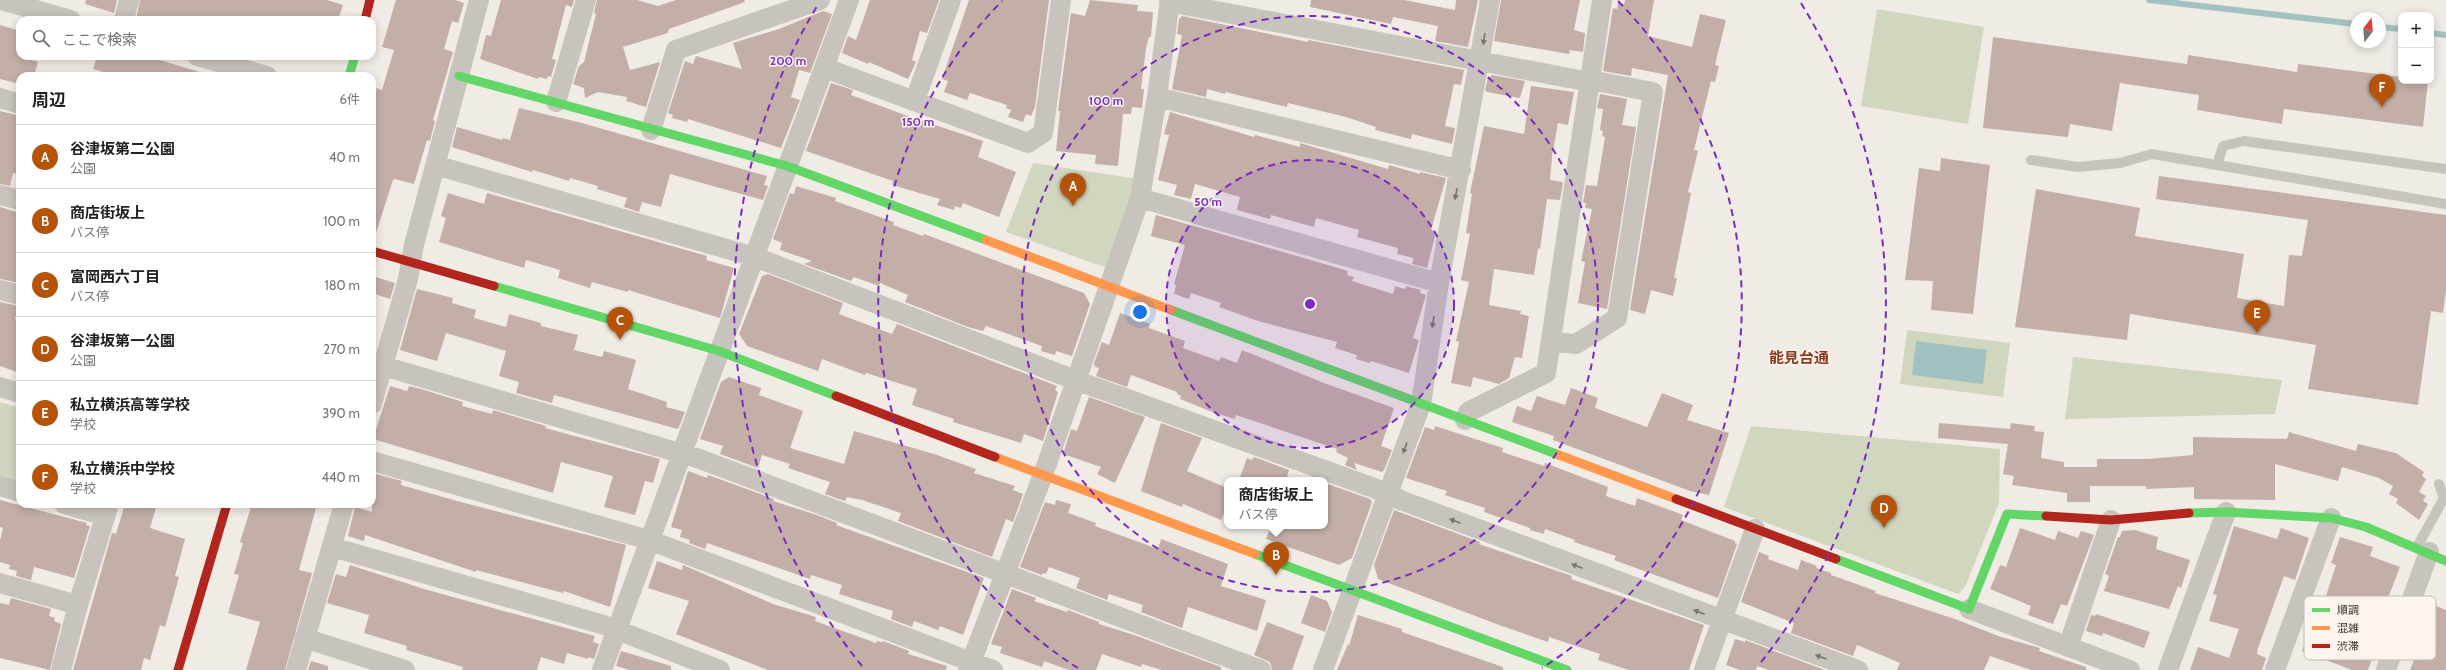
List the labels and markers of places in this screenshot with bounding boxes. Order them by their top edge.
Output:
pin: F [2369,74,2395,107]
pin: A [1060,173,1086,206]
centre of rings [1303,297,1317,311]
pin: E [2244,300,2270,333]
pin: C [607,307,633,340]
pin: D [1871,495,1897,528]
pin: B [1263,542,1289,575]

